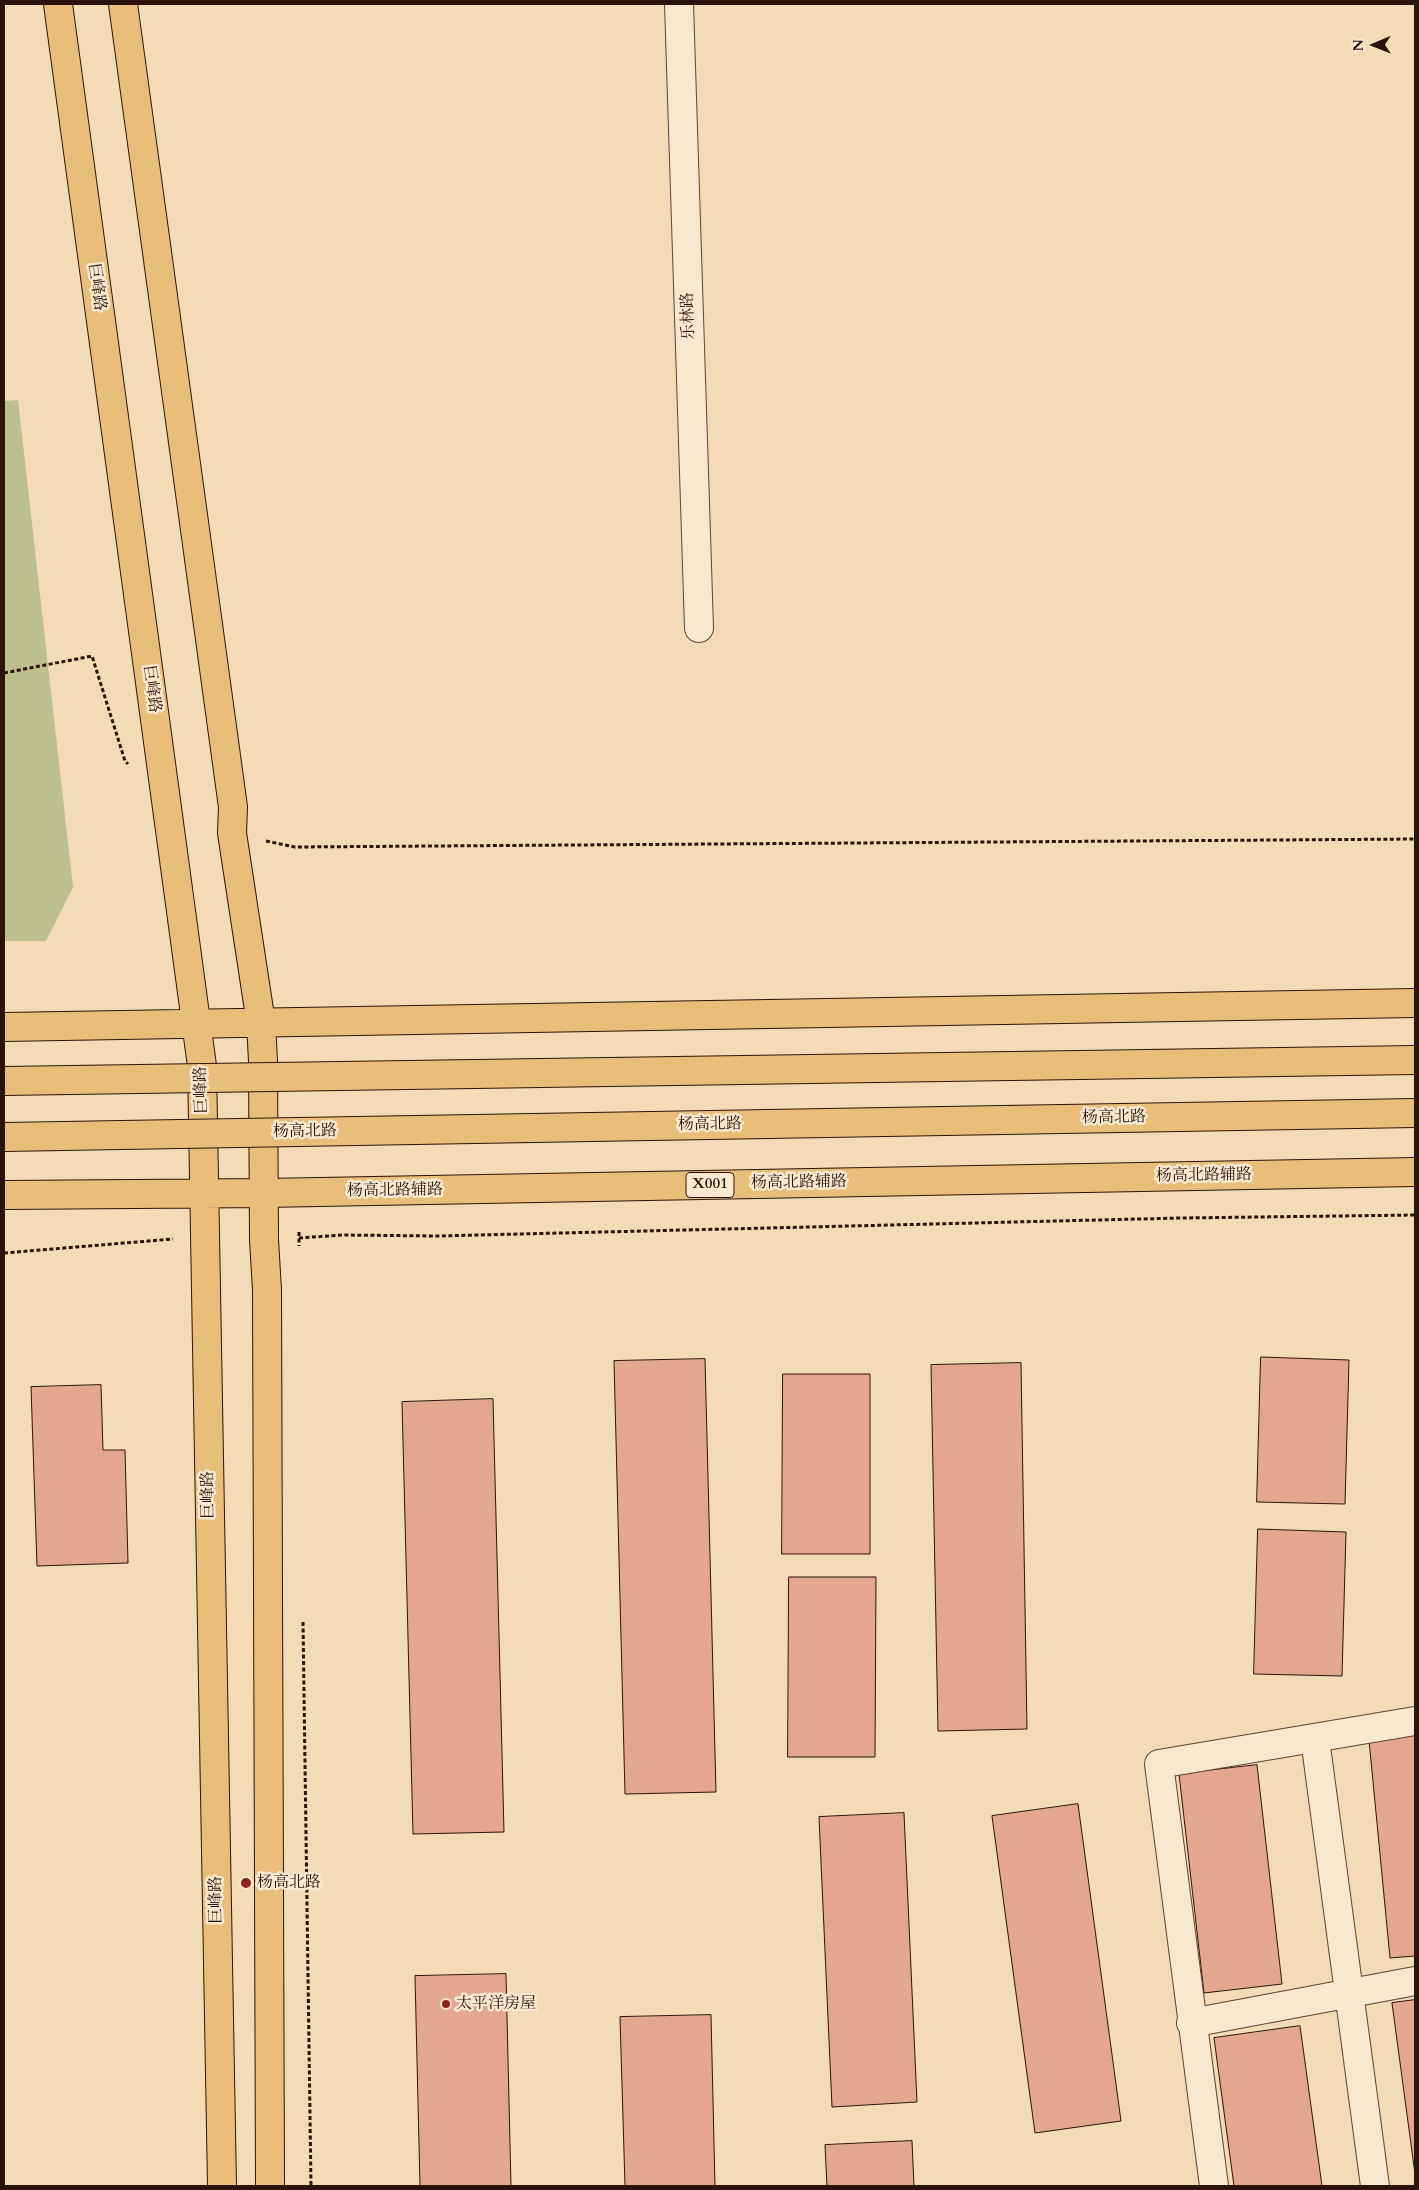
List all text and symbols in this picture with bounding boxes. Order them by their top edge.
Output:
north arrow [1349,20,1399,70]
text: N [1349,39,1368,52]
street label: 巨峰路 [83,262,109,312]
street label: 乐林路 [679,292,699,340]
street label: 巨峰路 [138,664,164,714]
street label: 巨峰路 [192,1066,212,1114]
street label: 杨高北路 [1082,1108,1146,1128]
street label: 杨高北路 [678,1115,742,1135]
street label: 杨高北路 [273,1122,337,1142]
street label: 杨高北路辅路 [1156,1166,1252,1186]
road number: X001 [686,1172,734,1198]
street label: 杨高北路辅路 [751,1173,847,1193]
street label: 杨高北路辅路 [347,1181,443,1201]
street label: 巨峰路 [199,1471,219,1519]
place label: 杨高北路 [257,1873,321,1893]
street label: 巨峰路 [207,1876,227,1924]
marker: 杨高北路 [239,1876,253,1890]
place label: 太平洋房屋 [456,1994,536,2014]
marker: 太平洋房屋 [440,1998,452,2010]

